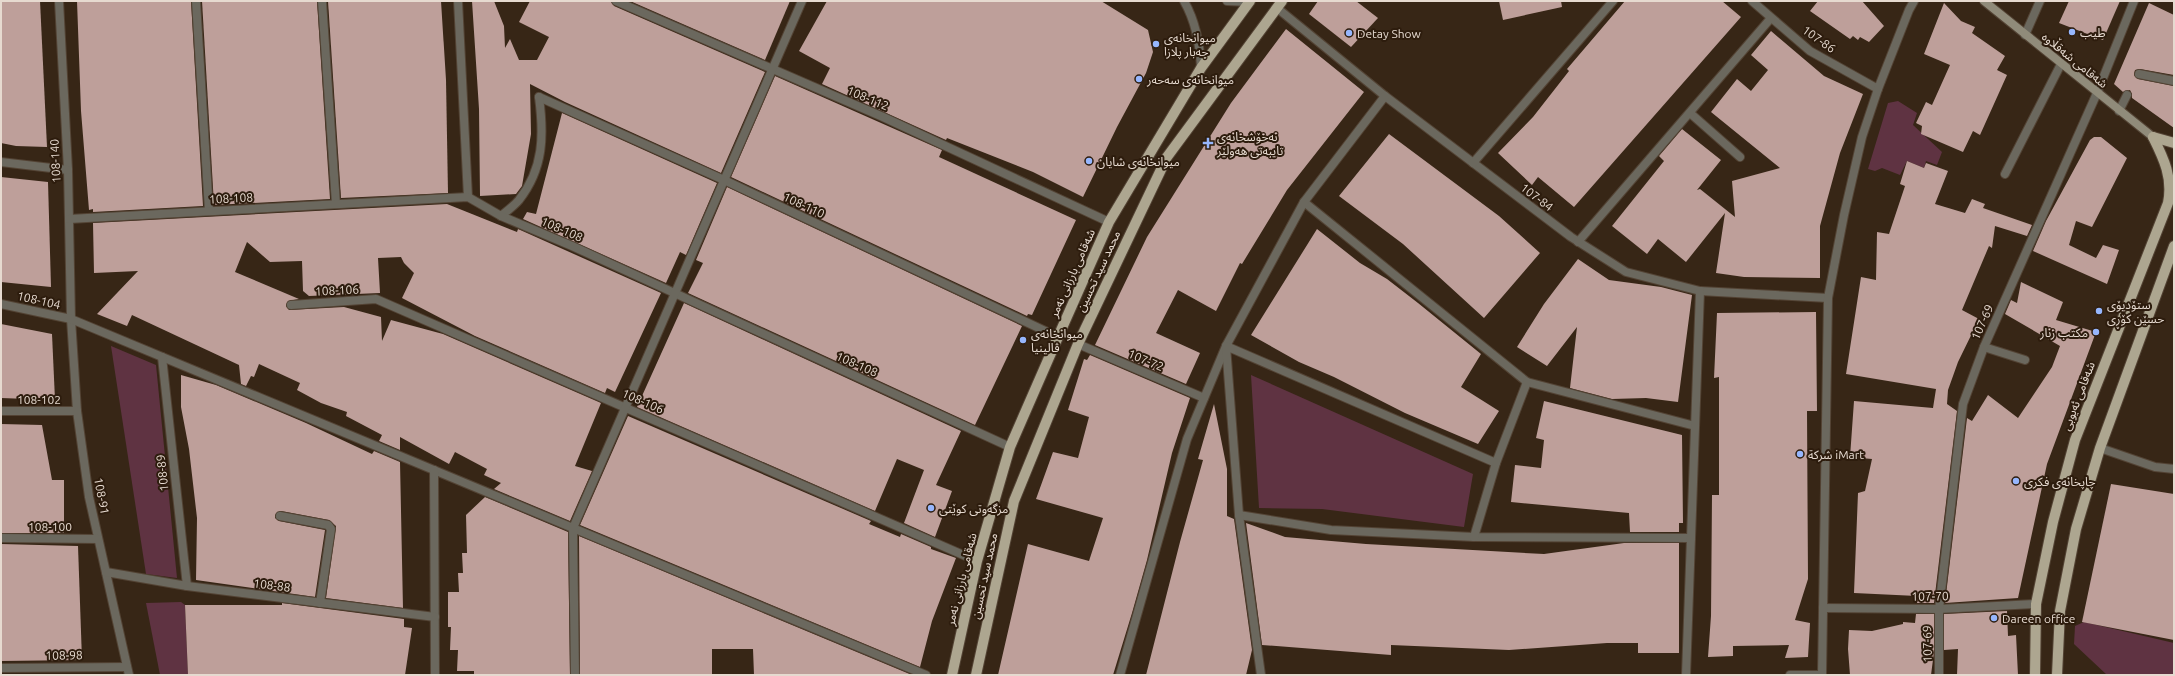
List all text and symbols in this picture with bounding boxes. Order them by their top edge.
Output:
street label: 107-86 [1800,23,1838,55]
place label: طيب [2080,26,2106,40]
place label: Detay Show [1357,27,1422,40]
marker: طيب [2067,27,2077,37]
marker: Detay Show [1344,28,1354,38]
street label: شەقامی شەقڵاوە [2039,28,2112,91]
place label: میوانخانەی جەبار پلازا [1164,31,1216,60]
marker: میوانخانەی جەبار پلازا [1151,39,1161,49]
place label: میوانخانەی سەحەر [1146,73,1234,87]
marker: میوانخانەی سەحەر [1134,74,1144,84]
street label: 108-112 [845,83,891,113]
place label: نەخۆشخانەی تایبەتی هەولێر [1216,130,1284,158]
marker: نەخۆشخانەی تایبەتی هەولێر [1202,137,1214,149]
street label: 108-140 [47,138,63,183]
place label: میوانخانەی شایان [1097,155,1180,169]
marker: میوانخانەی شایان [1084,156,1094,166]
street label: 107-84 [1518,181,1556,214]
street label: 108-108 [209,190,254,206]
street label: 108-110 [781,190,827,220]
street label: 108-108 [539,214,585,244]
street label: شەقامی بارزانی نەمر [1046,227,1098,320]
street label: محمد سید تحسین [1074,229,1123,314]
street label: 108-106 [315,282,360,298]
street label: 108-104 [16,289,62,311]
place label: ستۆدیۆی حسێن کۆڕی [2107,298,2164,329]
street label: 107-69 [1968,302,1996,342]
marker: ستۆدیۆی حسێن کۆڕی [2094,306,2104,316]
place label: مكتب زنار [2039,326,2088,340]
place label: میوانخانەی ڤالینیا [1031,327,1083,355]
marker: مكتب زنار [2091,327,2101,337]
marker: میوانخانەی ڤالینیا [1018,335,1028,345]
street label: 107-72 [1126,347,1166,373]
street label: 108-108 [834,349,880,379]
street label: شەقامی ئەیوبی [2059,360,2098,432]
street label: 108-106 [620,386,666,416]
street label: 108-102 [17,393,61,406]
place label: شركة iMart [1808,448,1864,462]
marker: شركة iMart [1795,449,1805,459]
street label: 108-89 [154,454,170,492]
place label: چاپخانەی فکری [2024,475,2096,490]
street label: 108-91 [92,476,112,516]
marker: چاپخانەی فکری [2011,476,2021,486]
place label: مزگەوتی کوێتی [939,502,1008,516]
marker: مزگەوتی کوێتی [926,503,936,513]
street label: 108-100 [28,520,72,533]
street label: شەقامی بارزانی نەمر [943,531,980,628]
street label: محمد سید تحسین [969,532,1001,620]
street label: 108-88 [253,576,292,594]
street label: 107-70 [1911,589,1949,603]
place label: Dareen office [2002,612,2075,625]
marker: Dareen office [1989,613,1999,623]
street label: 107-69 [1920,625,1934,663]
street label: 108-98 [45,648,83,662]

